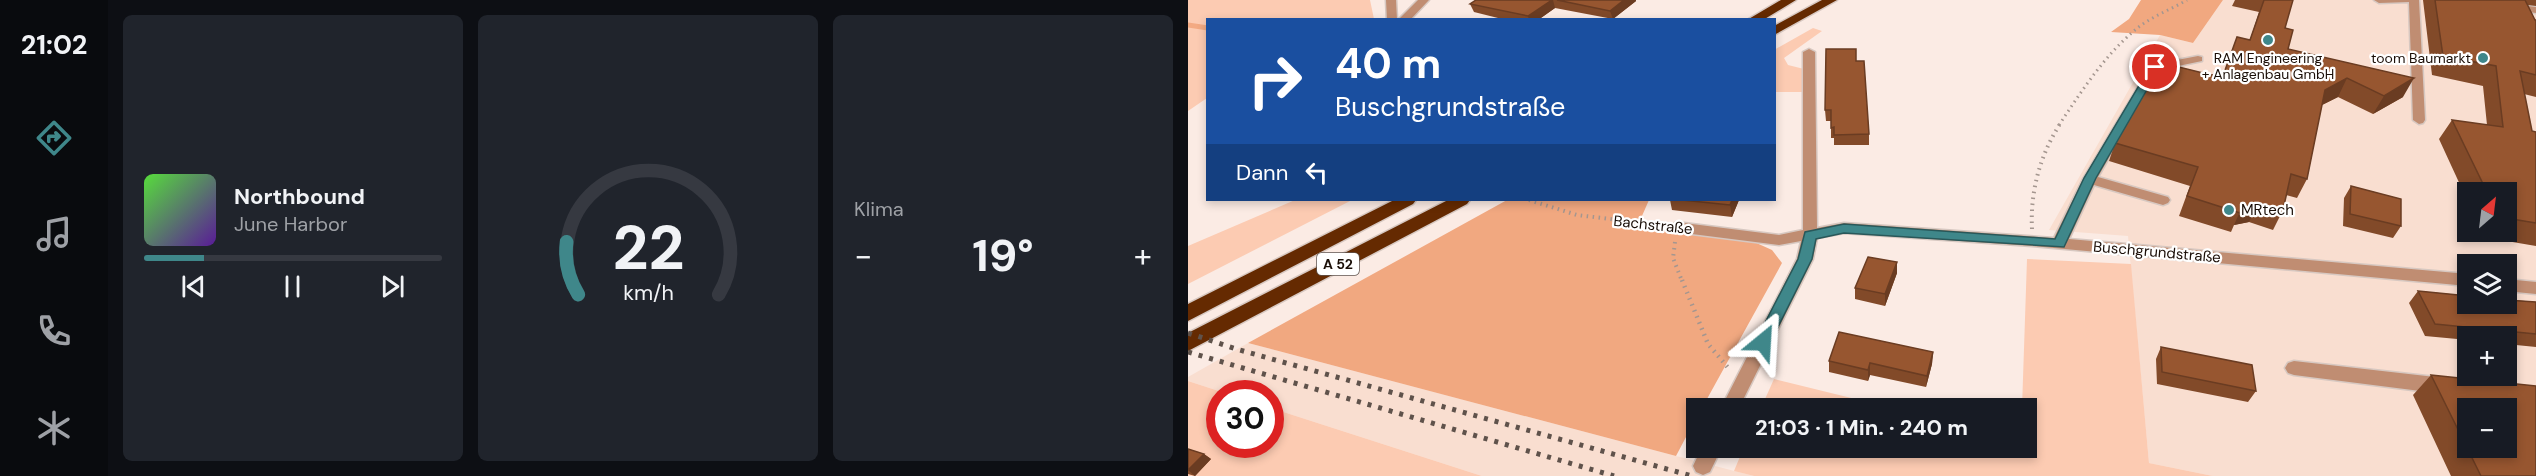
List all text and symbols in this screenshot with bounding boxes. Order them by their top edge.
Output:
text: 21:02 [21,27,87,62]
marker: RAM Engineering + Anlagenbau GmbH [2261,33,2275,47]
text: 40 m [1335,36,1441,91]
pin [2129,41,2180,92]
icon: right [1236,42,1314,120]
place label: RAM Engineering + Anlagenbau GmbH [2202,49,2334,83]
place label: toom Baumarkt [2371,49,2471,67]
icon: arrive [2138,50,2171,83]
marker: toom Baumarkt [2476,51,2490,65]
text: Buschgrundstraße [1335,89,1565,124]
icon: directions [33,117,75,159]
icon: left [1300,156,1333,189]
text: Dann [1236,158,1288,187]
text: Northbound [234,182,365,211]
north arrow [2457,182,2517,242]
map controls [2457,182,2517,458]
text: Klima [854,196,904,222]
place label: MRtech [2241,200,2294,220]
marker: MRtech [2222,203,2236,217]
text: 22 [612,207,684,288]
text: June Harbor [234,211,347,237]
street label: Bachstraße [1612,211,1694,239]
icon: music [33,213,75,255]
text: 19° [972,226,1034,285]
text: − [854,234,872,277]
text: + [1134,234,1152,277]
street label: Buschgrundstraße [2092,236,2222,268]
road number: A 52 [1317,253,1359,275]
button: layers [2457,254,2517,314]
icon: previous [177,270,210,303]
icon: pause [276,270,309,303]
icon: next [376,270,409,303]
text: km/h [623,279,673,307]
icon: phone [33,310,75,352]
position arrow [1731,310,1795,374]
button: + [2457,326,2517,386]
speed limit sign: 30 [1206,380,1284,458]
button: − [2457,398,2517,458]
icon: climate [33,407,75,449]
text: 21:03 · 1 Min. · 240 m [1755,413,1968,442]

